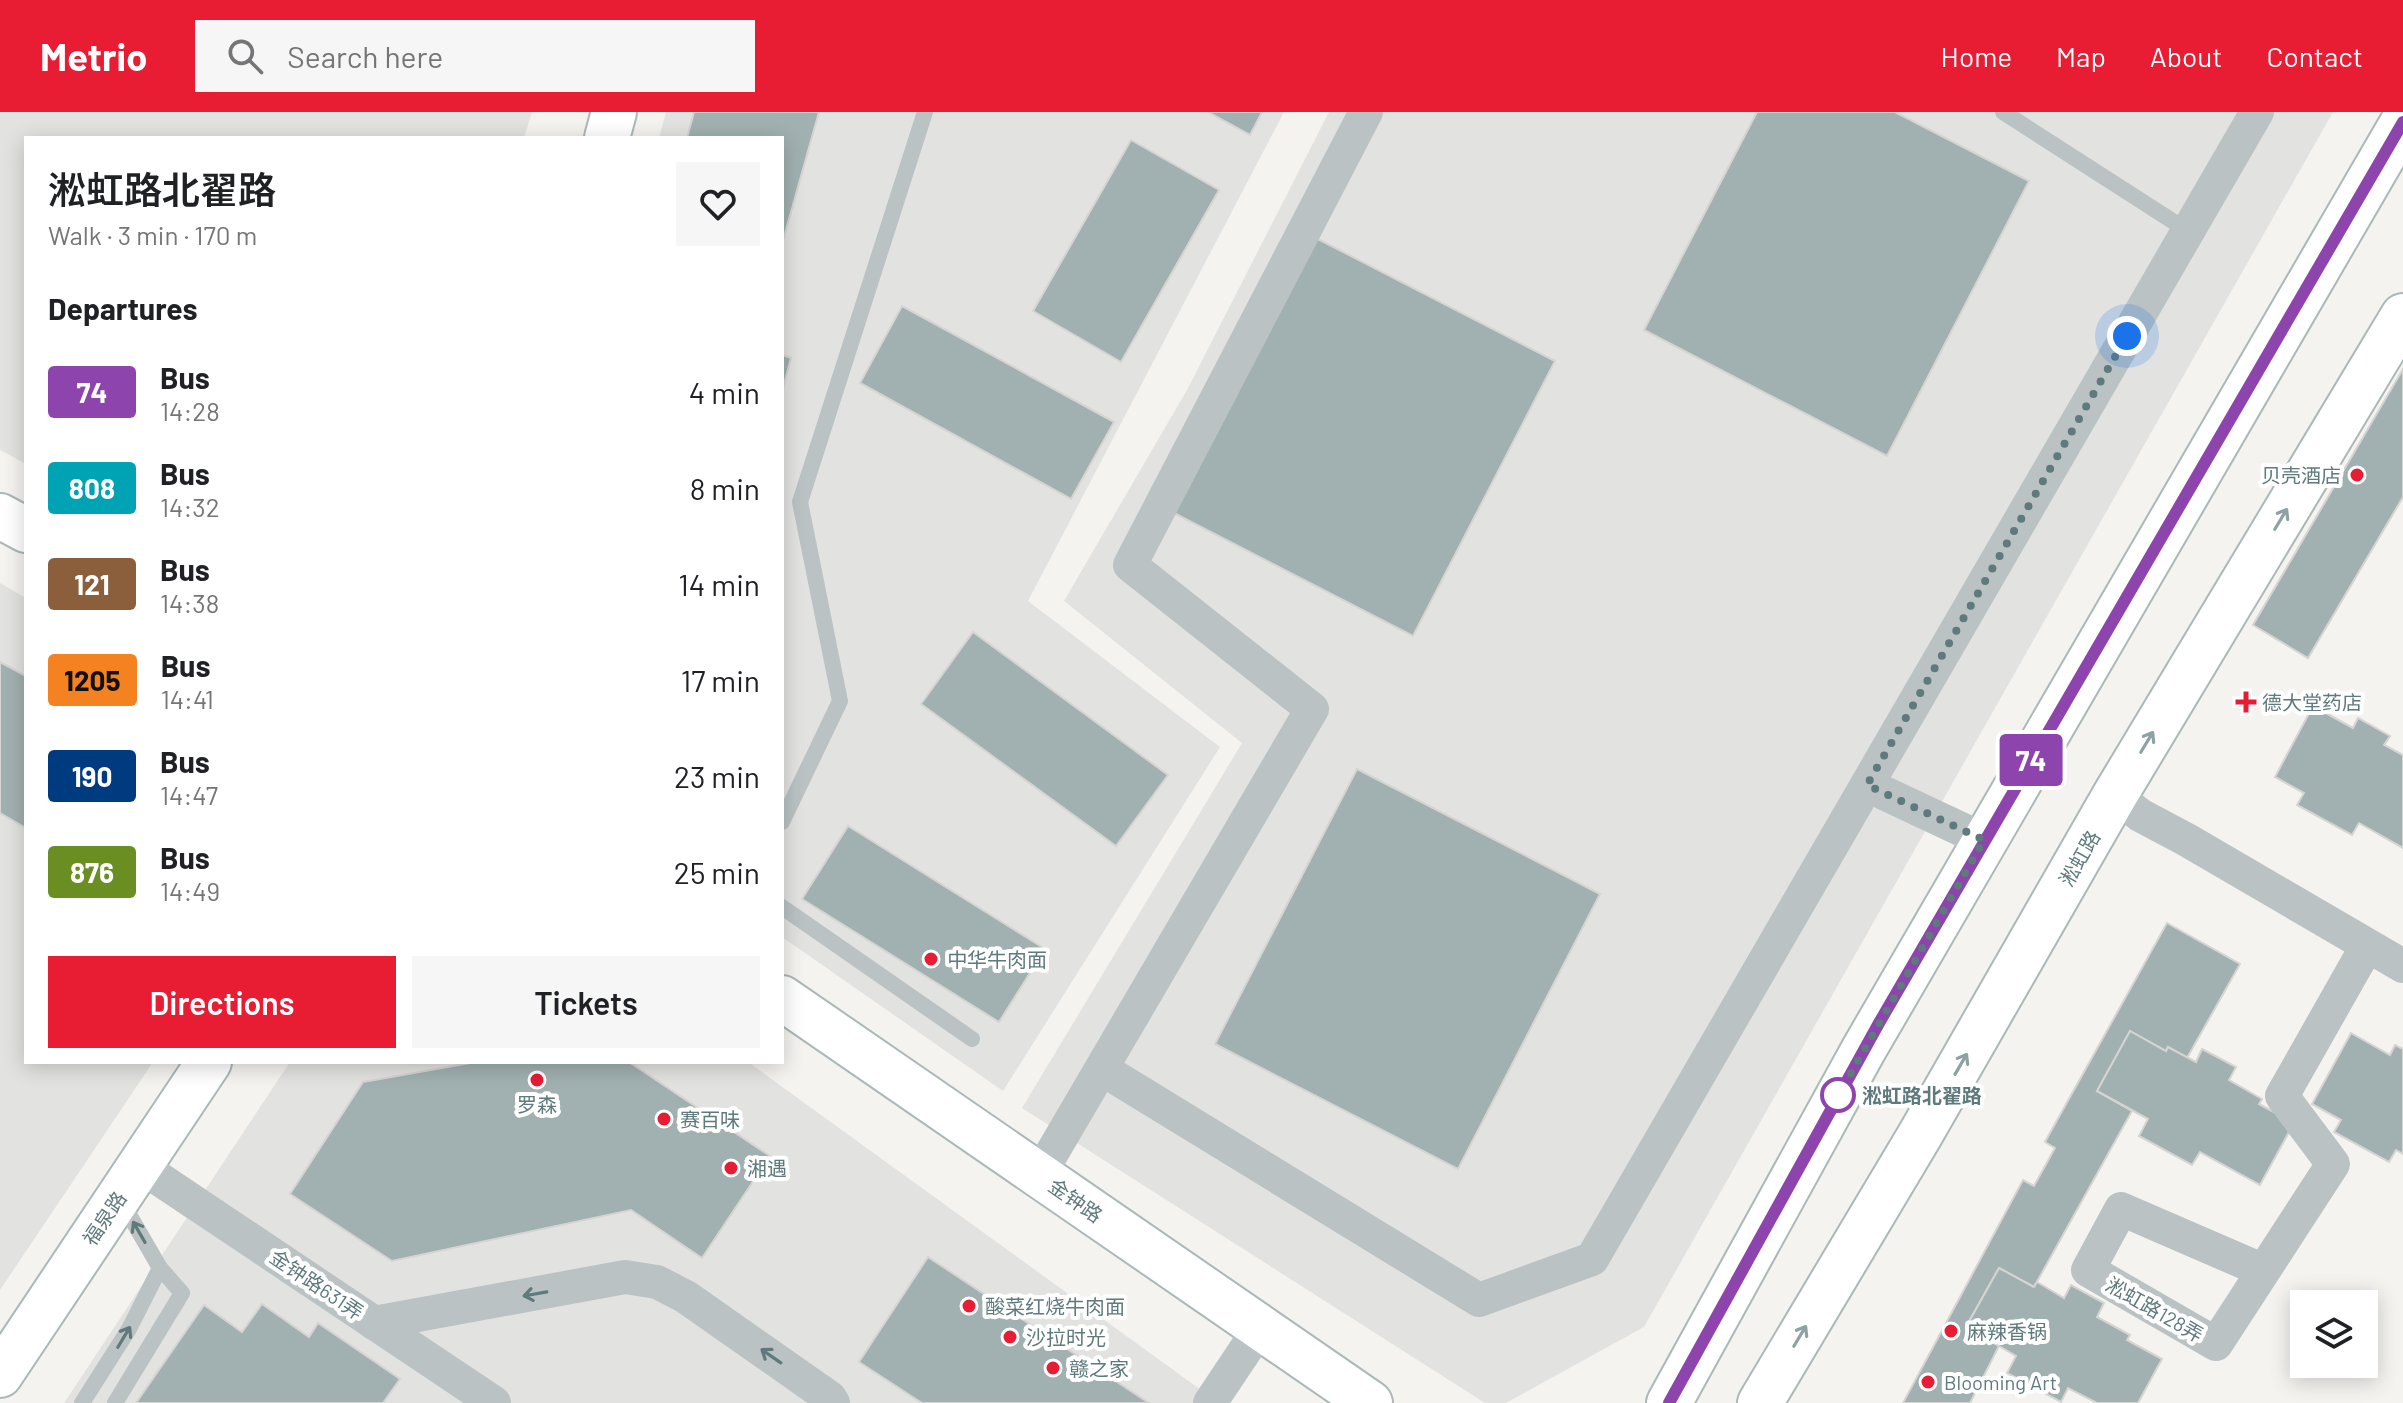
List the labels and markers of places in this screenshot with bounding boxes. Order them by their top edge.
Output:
place label: 贝壳酒店 [2261,463,2341,487]
marker: 贝壳酒店 [2348,466,2366,484]
place label: 德大堂药店 [2262,690,2362,714]
marker: 德大堂药店 [2237,693,2255,711]
place label: 中华牛肉面 [947,947,1047,971]
marker: 中华牛肉面 [922,950,940,968]
marker: 罗森 [528,1071,546,1089]
marker: 淞虹路北翟路 [1821,1078,1855,1112]
place label: 淞虹路北翟路 [1862,1083,1982,1107]
place label: 罗森 [517,1092,557,1116]
place label: 赛百味 [680,1107,740,1131]
marker: 赛百味 [655,1110,673,1128]
place label: 湘遇 [747,1156,787,1180]
marker: 湘遇 [722,1159,740,1177]
place label: 酸菜红烧牛肉面 [985,1294,1125,1318]
marker: 酸菜红烧牛肉面 [960,1297,978,1315]
place label: 麻辣香锅 [1967,1319,2047,1343]
marker: 麻辣香锅 [1942,1322,1960,1340]
place label: 沙拉时光 [1026,1325,1106,1349]
marker: 沙拉时光 [1001,1328,1019,1346]
place label: 赣之家 [1069,1356,1129,1380]
marker: 赣之家 [1044,1359,1062,1377]
place label: Blooming Art [1944,1370,2057,1394]
marker: Blooming Art [1919,1373,1937,1391]

